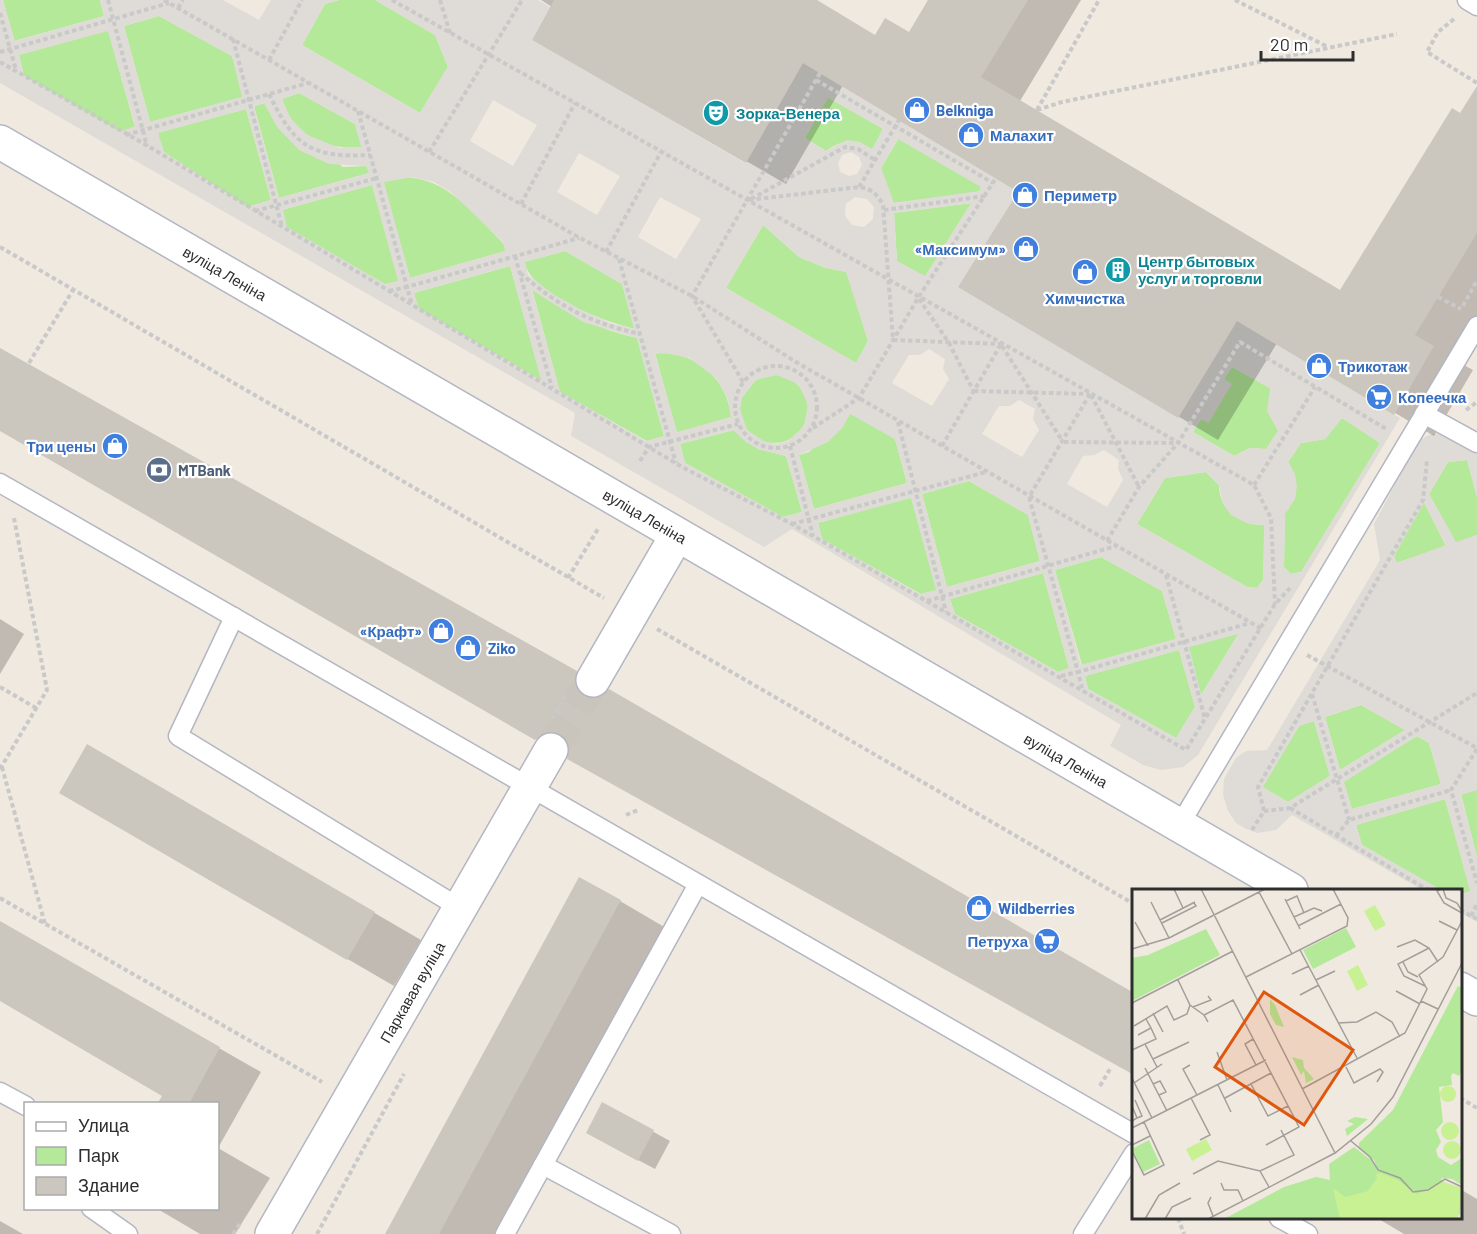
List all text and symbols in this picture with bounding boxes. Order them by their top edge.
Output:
scale bar [1261,24,1352,62]
text: 20 m [1270,33,1308,55]
shop icon: Belkniga [902,95,932,125]
theatre icon: Зорка-Венера [701,98,731,128]
place label: Belkniga [936,101,994,119]
place label: Зорка-Венера [736,104,840,122]
shop icon: Малахит [956,120,986,150]
place label: Малахит [990,126,1054,144]
shop icon: Периметр [1010,180,1040,210]
place label: Периметр [1044,186,1117,204]
shop icon: «Максимум» [1011,234,1041,264]
place label: «Максимум» [915,240,1006,258]
street label: вуліца Леніна [180,242,270,304]
place label: Центр бытовых услуг и торговли [1138,252,1262,287]
building icon: Центр бытовых услуг и торговли [1103,255,1133,285]
shop icon: Химчистка [1070,257,1100,287]
place label: Химчистка [1045,289,1126,307]
shop icon: Трикотаж [1304,351,1334,381]
place label: Трикотаж [1338,357,1408,375]
supermarket icon: Копеечка [1364,382,1394,412]
place label: Копеечка [1398,388,1467,406]
shop icon: Три цены [100,431,130,461]
place label: Три цены [27,437,96,455]
bank icon: MTBank [144,455,174,485]
place label: MTBank [178,461,231,479]
street label: вуліца Леніна [600,485,690,547]
shop icon: «Крафт» [426,616,456,646]
place label: «Крафт» [360,622,422,640]
shop icon: Ziko [453,633,483,663]
place label: Ziko [488,639,516,657]
street label: вуліца Леніна [1021,729,1111,791]
inset map [1132,889,1462,1219]
shop icon: Wildberries [964,893,994,923]
place label: Wildberries [998,899,1075,917]
supermarket icon: Петруха [1032,926,1062,956]
place label: Петруха [968,932,1029,950]
street label: Паркавая вуліца [376,938,449,1046]
legend [24,1102,219,1210]
text: Улица [78,1114,130,1136]
text: Парк [78,1144,119,1166]
text: Здание [78,1174,139,1196]

